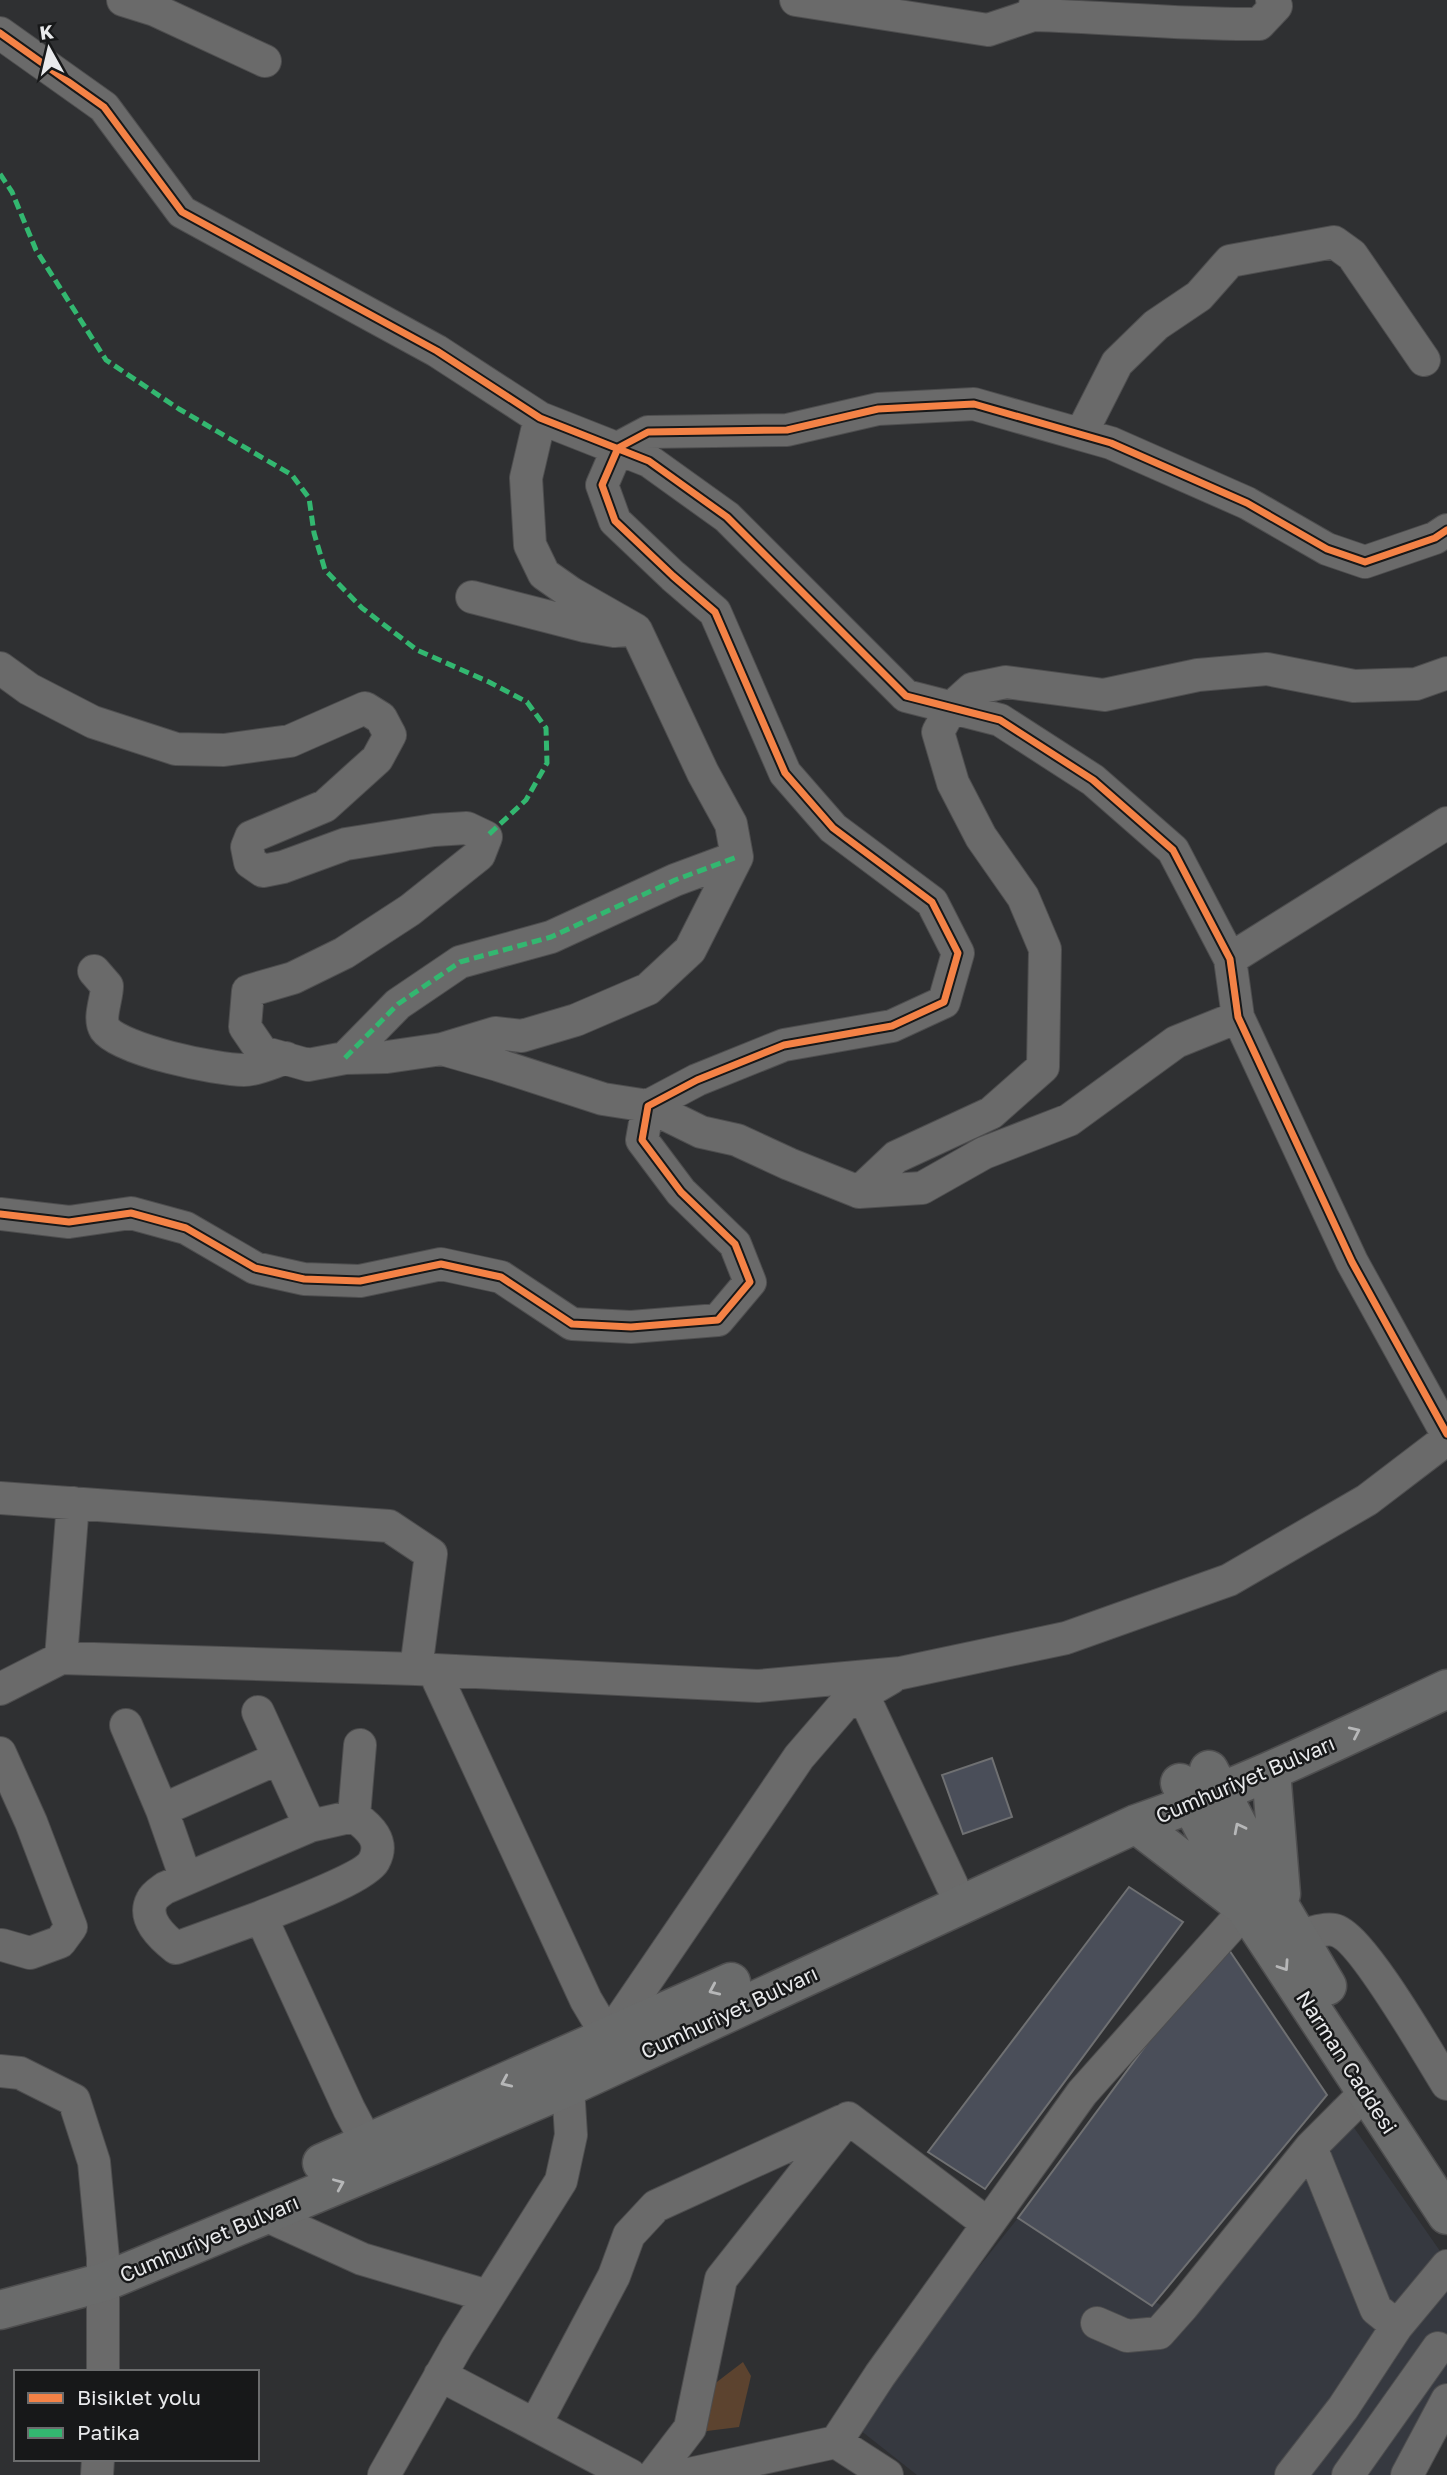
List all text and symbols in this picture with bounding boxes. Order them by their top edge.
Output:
north arrow [14,14,84,84]
text: K [38,19,55,44]
one-way arrow [1348,1726,1361,1740]
street label: Cumhuriyet Bulvarı [1152,1730,1338,1828]
one-way arrow [1234,1823,1248,1835]
one-way arrow [1276,1958,1288,1971]
street label: Cumhuriyet Bulvarı [636,1960,822,2064]
one-way arrow [709,1982,721,1996]
street label: Narman Caddesi [1291,1986,1403,2138]
one-way arrow [501,2074,513,2088]
one-way arrow [332,2178,344,2192]
street label: Cumhuriyet Bulvarı [116,2189,302,2287]
legend [14,2370,259,2461]
text: Bisiklet yolu [77,2384,201,2410]
text: Patika [77,2419,140,2445]

